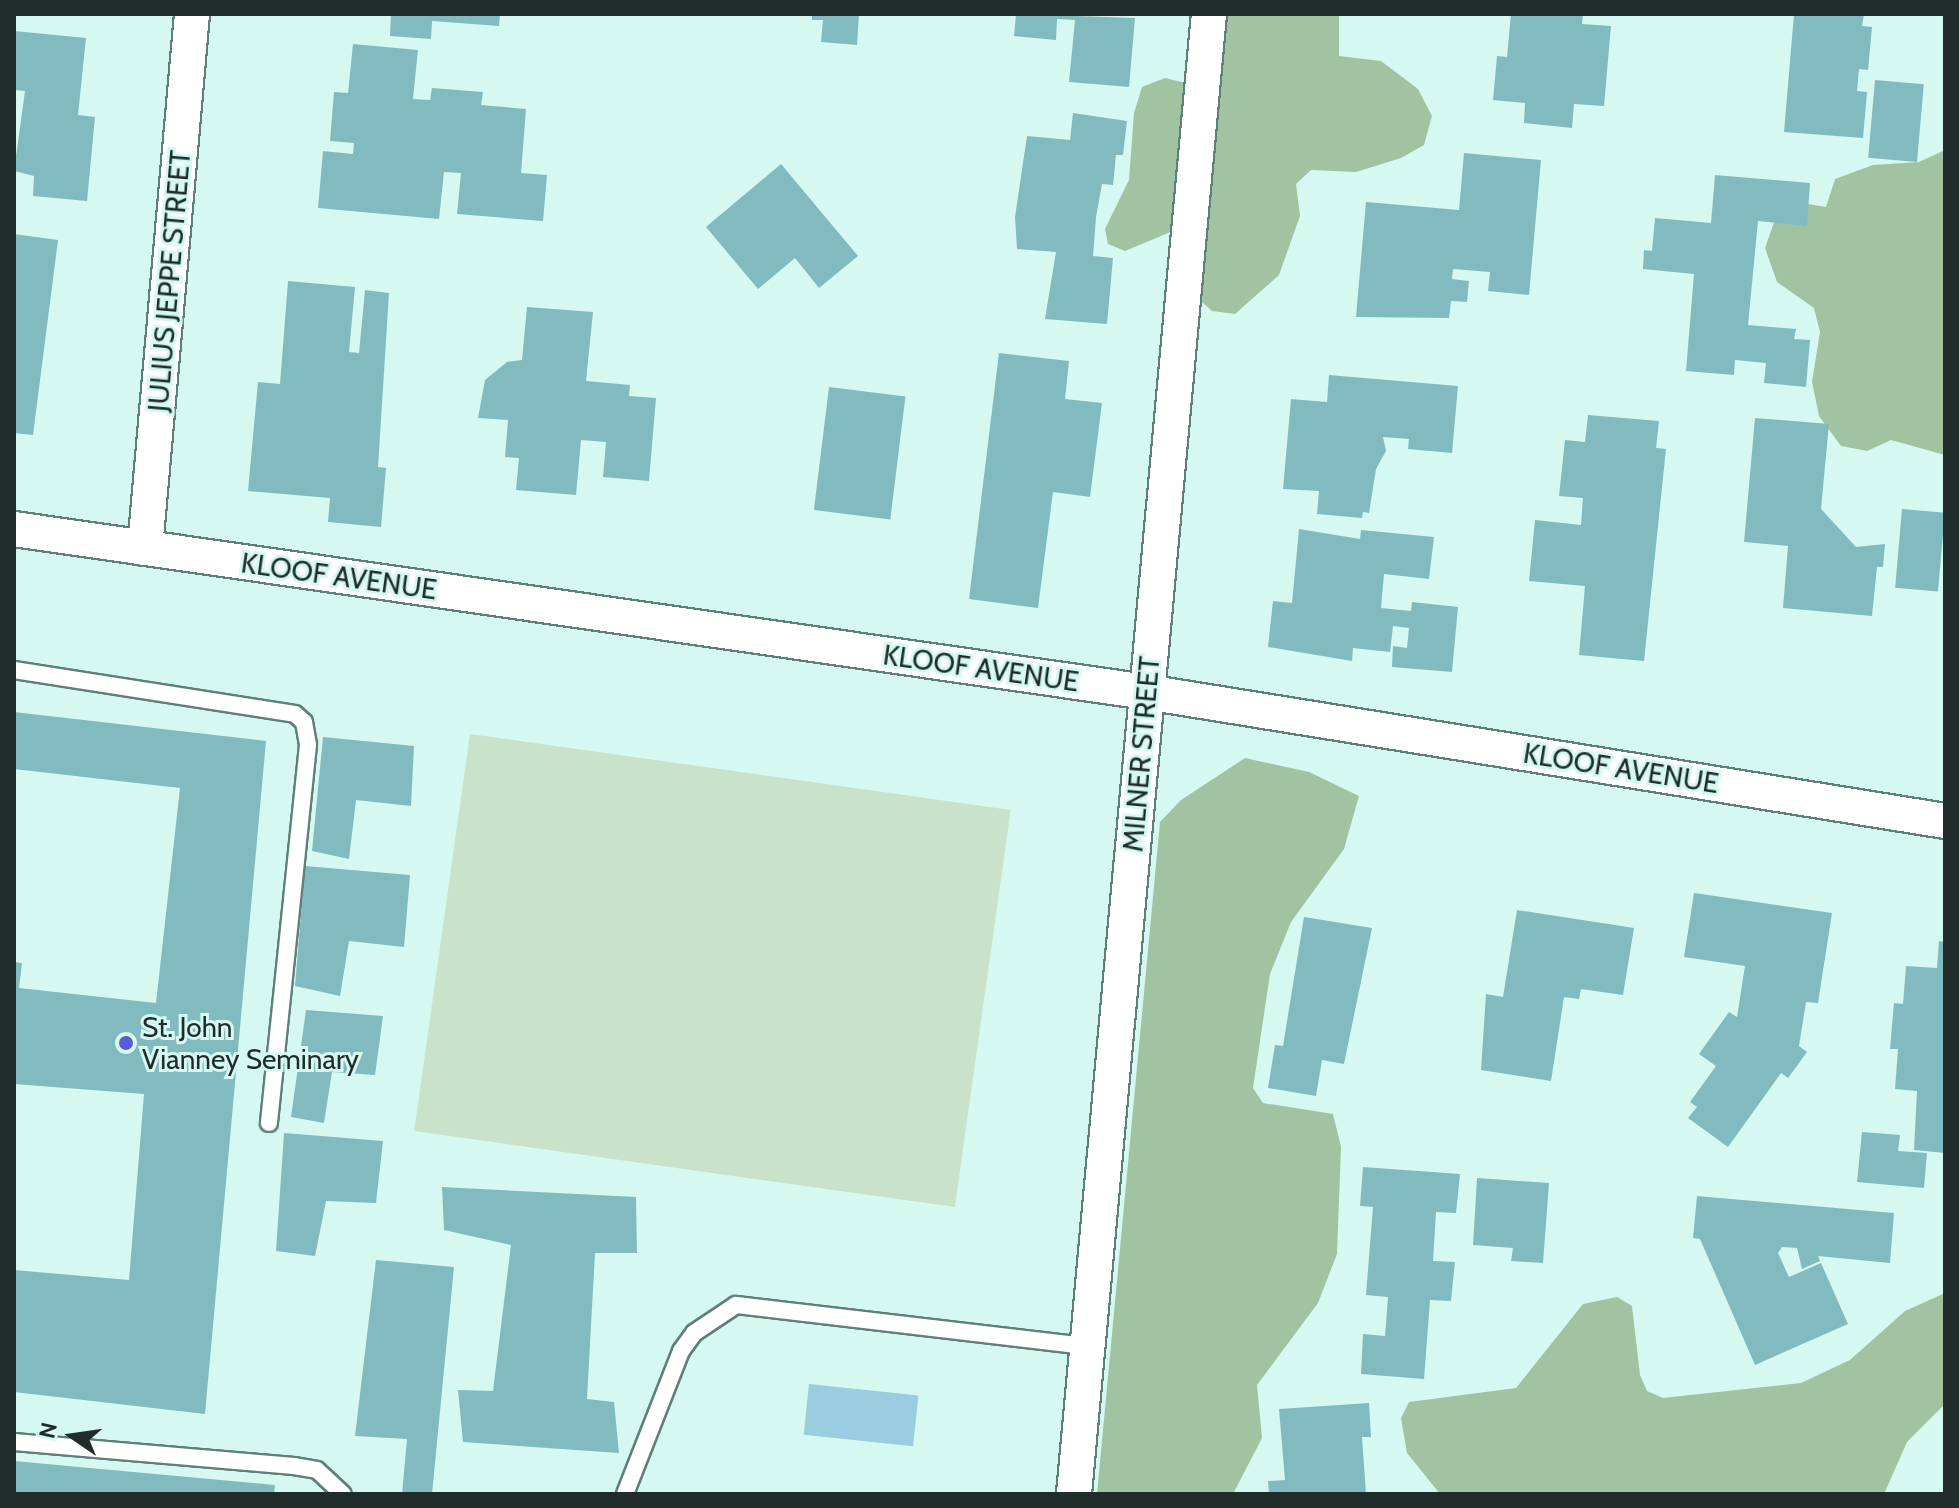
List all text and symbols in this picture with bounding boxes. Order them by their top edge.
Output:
street label: JULIUS JEPPE STREET [141,149,197,413]
street label: KLOOF AVENUE [239,546,439,606]
street label: KLOOF AVENUE [881,638,1081,698]
street label: MILNER STREET [1116,655,1166,853]
street label: KLOOF AVENUE [1521,736,1721,800]
place label: St. John Vianney Seminary [142,1010,359,1076]
marker: St. John Vianney Seminary [117,1034,135,1052]
north arrow [32,1396,112,1476]
text: N [33,1420,63,1441]

